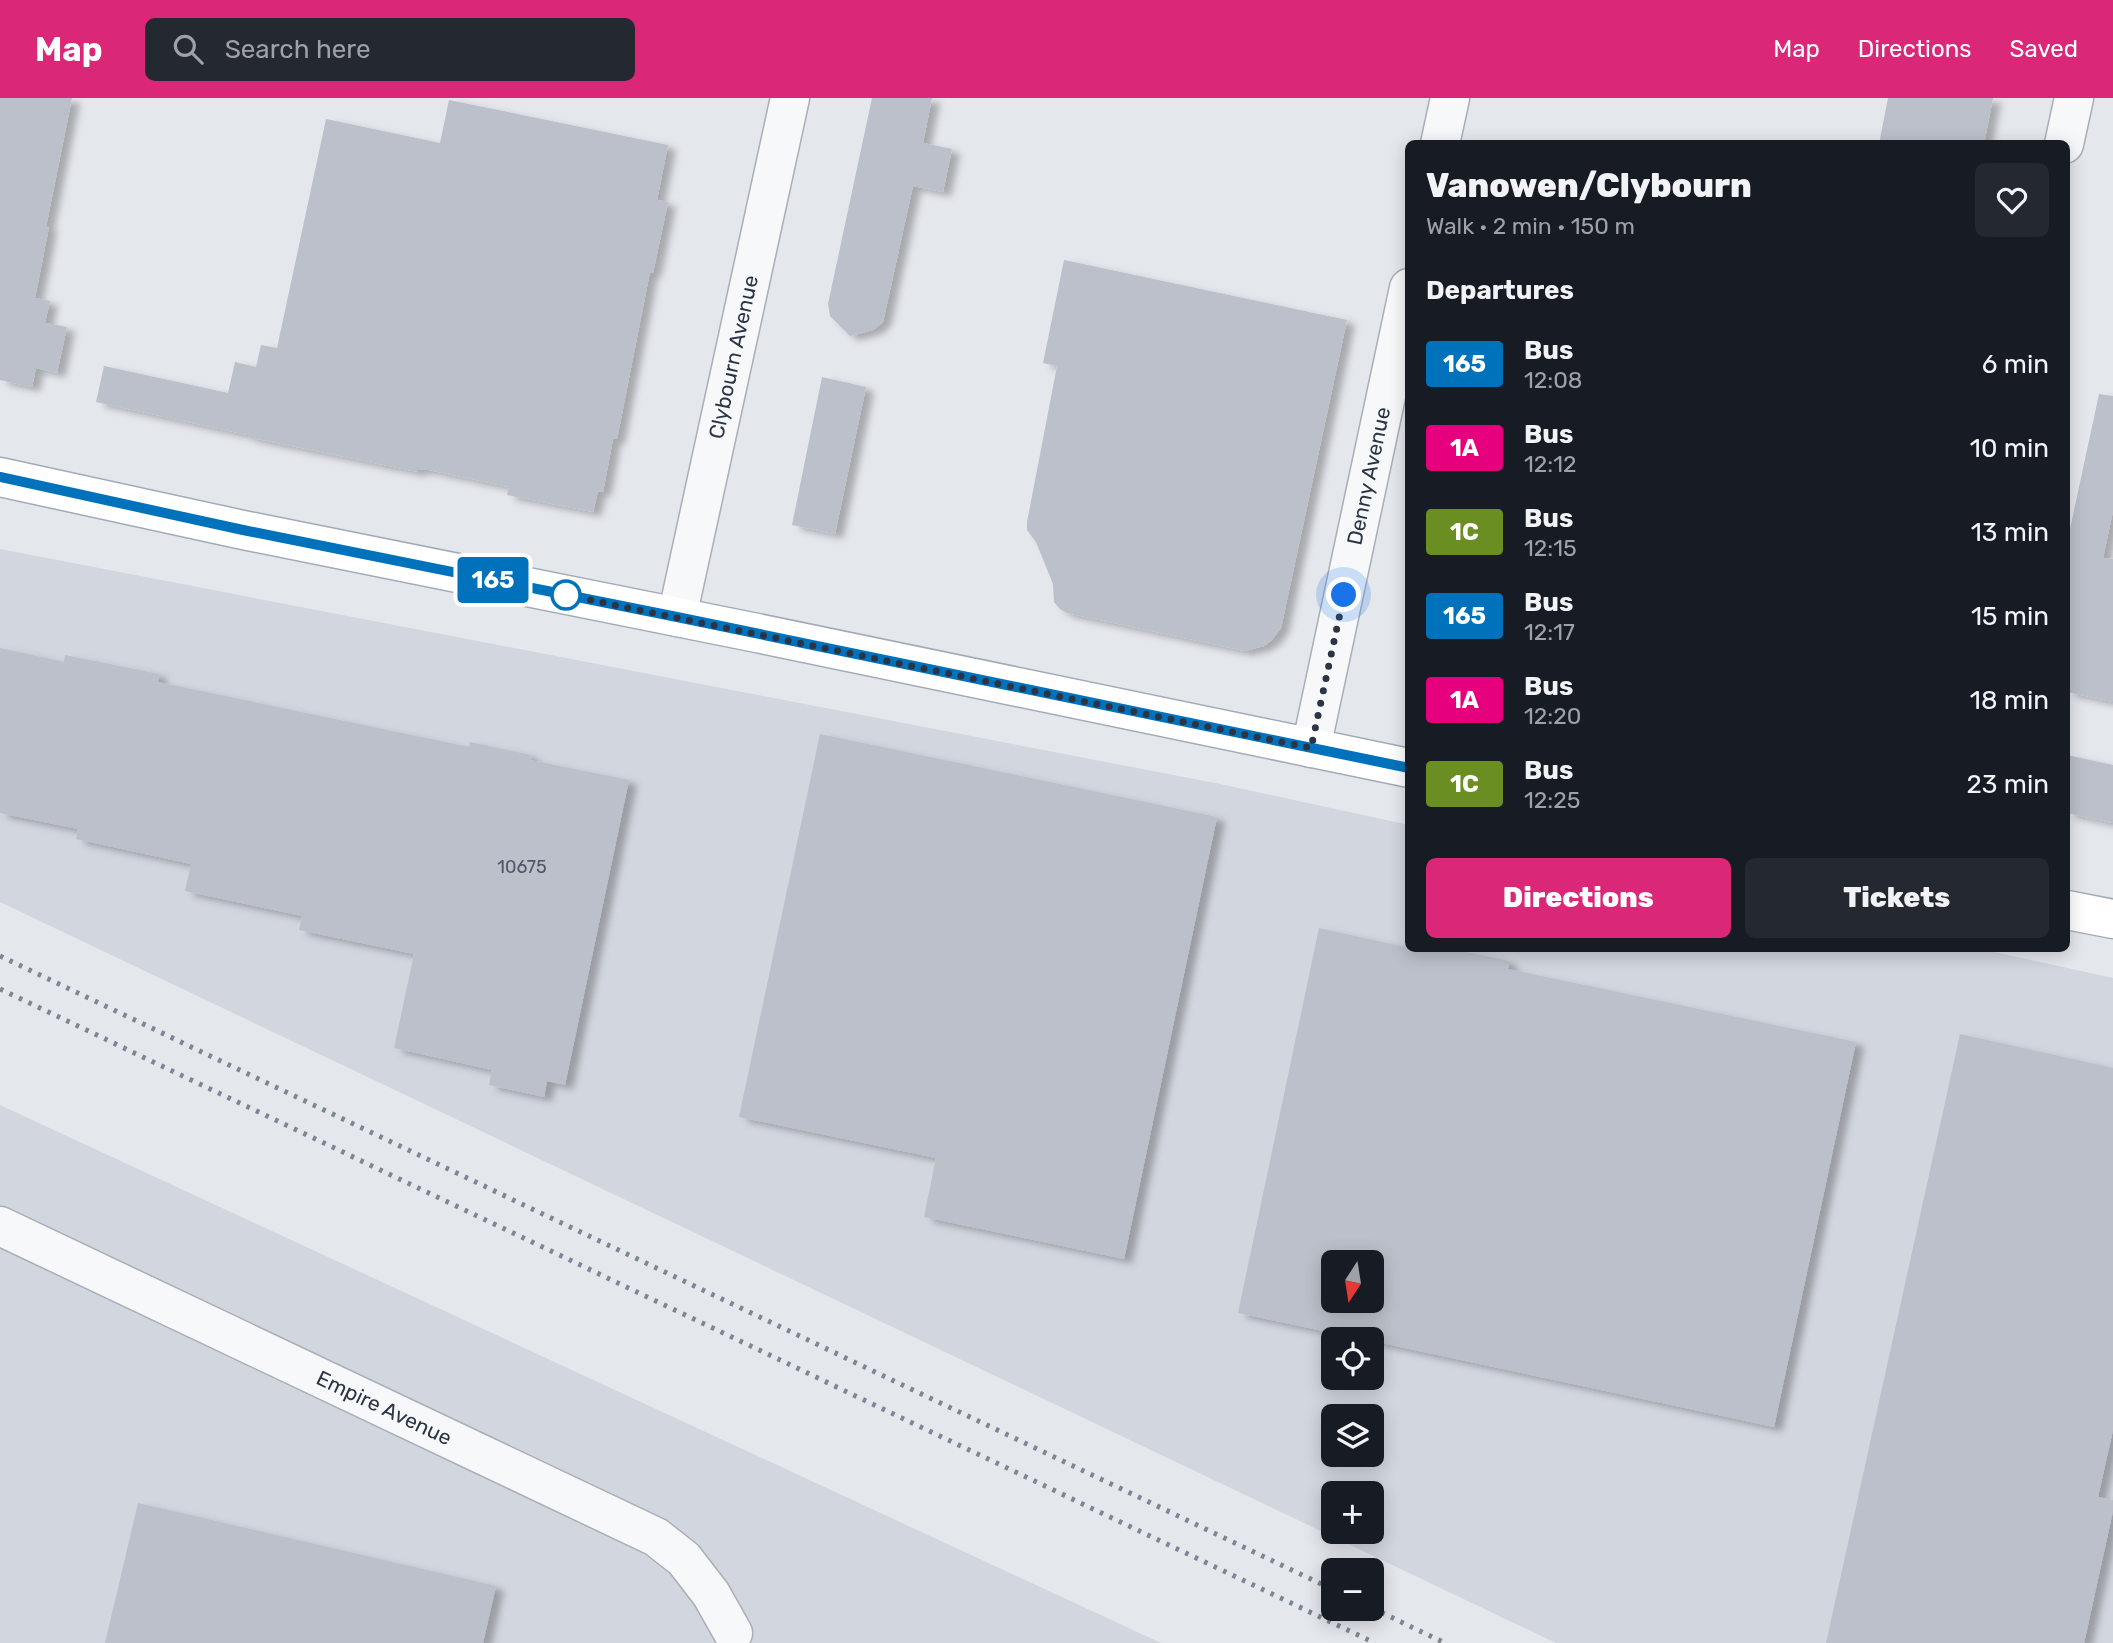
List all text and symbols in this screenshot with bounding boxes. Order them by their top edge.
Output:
search box [145,18,635,81]
text: Map [35,30,103,69]
icon: search [169,30,207,68]
text: Search here [225,34,370,65]
text: Map [1773,35,1820,63]
text: Directions [1858,35,1971,63]
text: Saved [2009,35,2078,63]
button: heart [1975,163,2049,237]
text: Vanowen/Clybourn [1426,166,1752,205]
text: Walk · 2 min · 150 m [1426,212,1635,240]
street label: Clybourn Avenue [703,273,763,441]
text: Departures [1426,275,1574,306]
text: Bus [1524,335,1573,366]
text: 6 min [1982,349,2049,380]
text: 165 [1443,350,1486,378]
text: 12:08 [1524,366,1582,394]
street label: Denny Avenue [1342,405,1395,547]
text: Bus [1524,419,1573,450]
text: 10 min [1970,433,2049,464]
text: 1A [1450,434,1479,462]
text: 12:12 [1524,450,1577,478]
text: Bus [1524,503,1573,534]
text: 13 min [1971,517,2049,548]
text: 1C [1450,518,1479,546]
text: 12:15 [1524,534,1577,562]
line badge: 165 [453,557,533,603]
text: 165 [471,566,515,594]
your location [1326,577,1361,612]
unlabelled marker [551,580,581,610]
text: Bus [1524,587,1573,618]
text: 15 min [1971,601,2049,632]
text: 165 [1443,602,1486,630]
text: 12:17 [1524,618,1575,646]
text: Bus [1524,671,1573,702]
text: 18 min [1970,685,2049,716]
text: 1A [1450,686,1479,714]
text: 12:20 [1524,702,1581,730]
text: Bus [1524,755,1573,786]
text: 23 min [1967,769,2049,800]
text: 1C [1450,770,1479,798]
text: 12:25 [1524,786,1580,814]
house number: 10675 [497,856,547,878]
button: Directions [1426,858,1731,938]
button: Tickets [1745,858,2049,938]
north arrow [1321,1250,1384,1312]
map controls [1321,1250,1384,1621]
button: locate [1321,1327,1384,1390]
street label: Empire Avenue [313,1365,456,1450]
button: layers [1321,1404,1384,1467]
button: + [1321,1481,1384,1544]
button: − [1321,1558,1384,1621]

